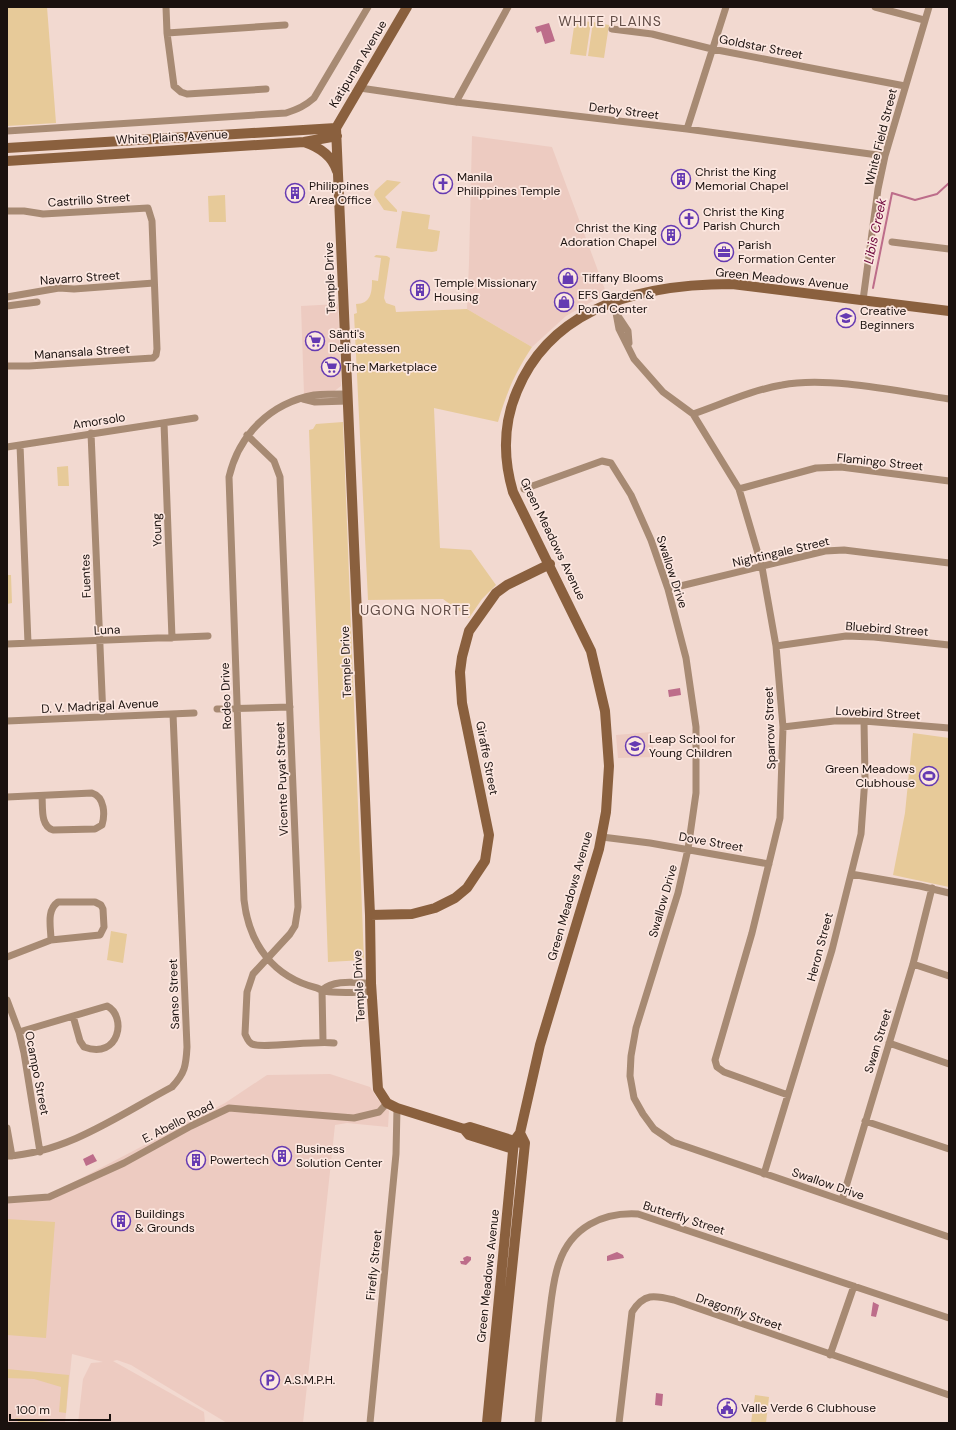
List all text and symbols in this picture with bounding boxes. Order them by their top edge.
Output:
district label: WHITE PLAINS [558,12,662,30]
street label: Katipunan Avenue [326,17,391,111]
street label: Goldstar Street [718,31,805,63]
street label: White Field Street [861,87,901,187]
street label: Derby Street [588,99,660,123]
street label: White Plains Avenue [116,126,228,148]
place label: Christ the King Memorial Chapel [695,164,788,194]
building icon: Christ the King Memorial Chapel [670,168,692,190]
place label: Manila Philippines Temple [457,169,560,199]
church icon: Manila Philippines Temple [432,173,454,195]
place label: Philippines Area Office [309,178,372,208]
building icon: Philippines Area Office [284,182,306,204]
street label: Castrillo Street [47,189,131,211]
water label: Libis Creek [860,196,890,265]
place label: Christ the King Parish Church [703,204,785,234]
church icon: Christ the King Parish Church [678,208,700,230]
place label: Christ the King Adoration Chapel [560,220,657,250]
building icon: Christ the King Adoration Chapel [660,224,682,246]
place label: Parish Formation Center [738,237,836,267]
office icon: Parish Formation Center [713,241,735,263]
street label: Temple Drive [321,242,339,314]
street label: Green Meadows Avenue [715,264,850,294]
street label: Navarro Street [39,267,121,289]
shop icon: Tiffany Blooms [557,267,579,289]
place label: Tiffany Blooms [582,270,664,286]
place label: Temple Missionary Housing [434,275,537,305]
building icon: Temple Missionary Housing [409,279,431,301]
place label: EFS Garden & Pond Center [578,287,655,317]
shop icon: EFS Garden & Pond Center [553,291,575,313]
place label: Creative Beginners [860,303,915,333]
school or university icon: Creative Beginners [835,307,857,329]
place label: Sänti's Delicatessen [329,326,400,356]
supermarket icon: Sänti's Delicatessen [304,330,326,352]
street label: Manansala Street [34,341,131,363]
supermarket icon: The Marketplace [320,356,342,378]
place label: The Marketplace [345,359,437,375]
street label: Amorsolo [71,409,127,433]
street label: Flamingo Street [836,450,924,475]
street label: Green Meadows Avenue [516,475,590,603]
street label: Young [148,513,166,547]
street label: Nightingale Street [731,533,831,571]
street label: Swallow Drive [653,534,691,611]
street label: Fuentes [77,554,95,598]
district label: UGONG NORTE [360,601,470,619]
street label: Bluebird Street [845,618,929,640]
street label: Luna [93,621,121,639]
street label: Temple Drive [337,626,355,698]
street label: Rodeo Drive [217,662,235,730]
street label: Sparrow Street [761,686,779,770]
street label: D. V. Madrigal Avenue [41,695,159,717]
street label: Lovebird Street [835,703,921,723]
street label: Giraffe Street [472,720,502,797]
street label: Vicente Puyat Street [272,721,292,836]
place label: Leap School for Young Children [649,731,736,761]
school or university icon: Leap School for Young Children [624,735,646,757]
place label: Green Meadows Clubhouse [825,761,915,791]
sports icon: Green Meadows Clubhouse [918,765,940,787]
street label: Dove Street [678,828,745,856]
street label: Green Meadows Avenue [544,829,596,963]
street label: Swallow Drive [645,862,681,939]
street label: Heron Street [803,911,837,983]
street label: Temple Drive [349,950,369,1022]
street label: Sanso Street [165,958,183,1030]
street label: Swan Street [861,1007,895,1075]
street label: Ocampo Street [21,1030,53,1117]
street label: E. Abello Road [140,1097,216,1147]
place label: Business Solution Center [296,1141,383,1171]
building icon: Business Solution Center [271,1145,293,1167]
building icon: Powertech [185,1149,207,1171]
place label: Powertech [210,1152,269,1168]
street label: Swallow Drive [790,1164,866,1204]
street label: Butterfly Street [641,1197,727,1239]
place label: Buildings & Grounds [135,1206,195,1236]
street label: Green Meadows Avenue [473,1208,503,1343]
building icon: Buildings & Grounds [110,1210,132,1232]
street label: Firefly Street [362,1229,386,1301]
street label: Dragonfly Street [694,1290,785,1334]
parking icon: A.S.M.P.H. [259,1369,281,1391]
place label: A.S.M.P.H. [284,1372,335,1388]
scale bar [10,1396,110,1422]
public building icon: Valle Verde 6 Clubhouse [716,1397,738,1419]
place label: Valle Verde 6 Clubhouse [741,1400,876,1416]
text: 100 m [16,1402,50,1418]

